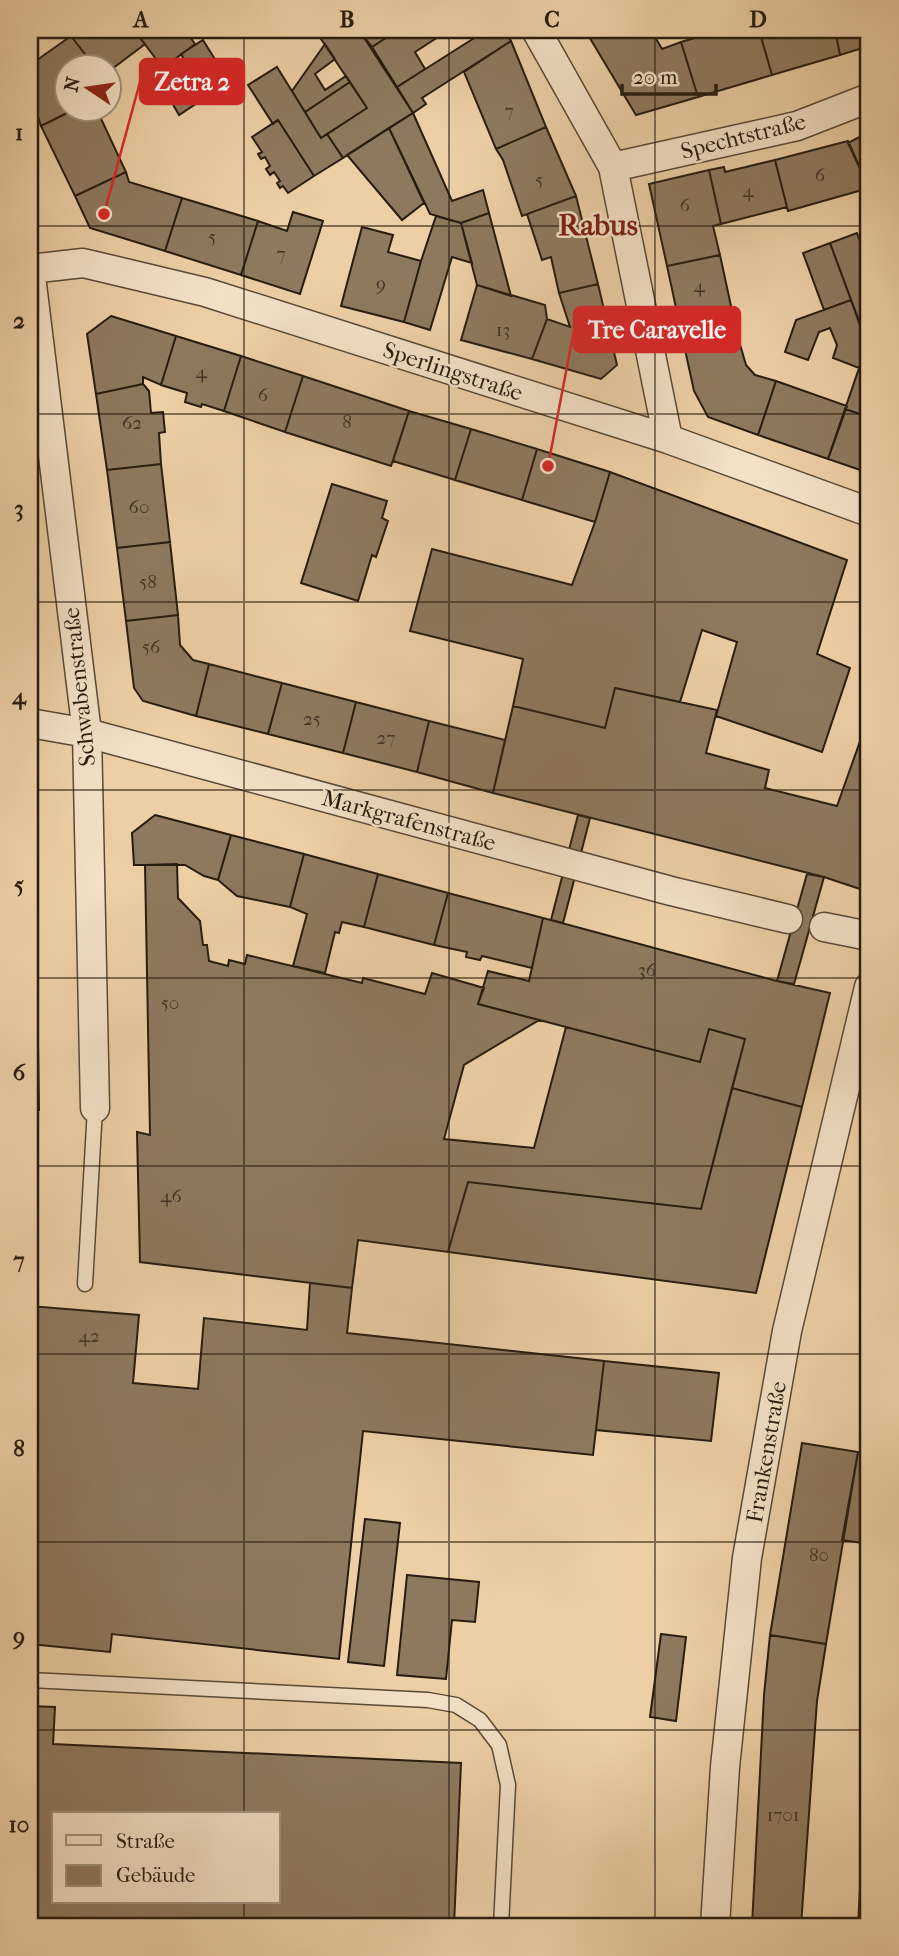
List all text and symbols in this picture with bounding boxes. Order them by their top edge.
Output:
text: A [132,6,150,33]
text: B [340,6,355,33]
text: C [544,6,560,33]
text: D [749,6,767,33]
north arrow [52,52,122,122]
scale bar [622,52,717,96]
callout: Zetra 2 [140,59,244,104]
text: 20 m [633,65,678,89]
text: Zetra 2 [154,68,230,96]
text: N [60,74,85,94]
house number: 7 [504,100,514,122]
street label: Spechtstraße [678,108,808,165]
text: 1 [15,119,23,146]
house number: 6 [815,164,826,186]
house number: 5 [535,169,543,191]
house number: 4 [742,180,754,202]
house number: 6 [680,194,691,216]
district label: Rabus [558,208,638,243]
house number: 5 [208,226,216,248]
house number: 7 [276,243,286,265]
house number: 9 [376,273,386,295]
house number: 4 [693,275,705,297]
text: 2 [13,307,25,334]
callout: Tre Caravelle [574,307,740,352]
text: Tre Caravelle [587,316,726,344]
house number: 13 [496,319,510,341]
street label: Sperlingstraße [380,336,526,407]
house number: 4 [195,361,207,383]
house number: 6 [258,384,269,406]
house number: 8 [342,411,352,433]
house number: 62 [122,412,142,434]
text: 3 [14,495,24,522]
house number: 60 [129,496,149,518]
house number: 58 [139,571,157,593]
street label: Schwabenstraße [58,606,101,768]
house number: 56 [142,636,161,658]
text: 4 [11,683,27,710]
house number: 25 [303,708,321,730]
house number: 27 [377,727,395,749]
street label: Markgrafenstraße [319,784,499,857]
text: 5 [14,871,24,898]
house number: 36 [638,959,657,981]
house number: 50 [161,992,179,1014]
text: 6 [13,1059,26,1086]
house number: 46 [160,1185,182,1207]
text: 7 [12,1247,25,1274]
house number: 42 [79,1325,100,1347]
street label: Frankenstraße [741,1379,792,1525]
text: 8 [13,1435,25,1462]
house number: 80 [809,1544,829,1566]
text: 9 [12,1623,25,1650]
house number: 1701 [766,1804,800,1826]
text: 10 [9,1811,29,1838]
legend [52,1812,280,1904]
text: Straße [116,1829,175,1853]
text: Gebäude [116,1863,196,1887]

